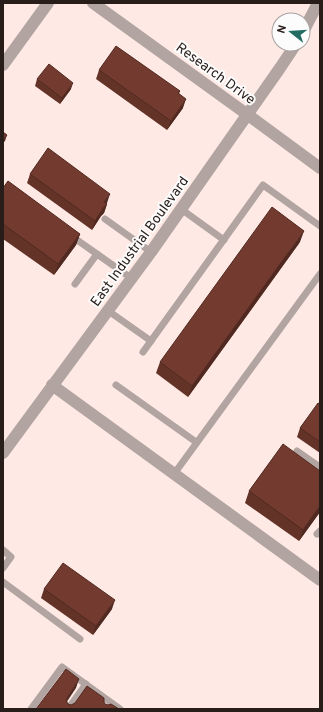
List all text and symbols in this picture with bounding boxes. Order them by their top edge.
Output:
north arrow [271,12,311,52]
text: N [275,24,290,35]
street label: Research Drive [172,40,258,109]
street label: East Industrial Boulevard [87,174,193,310]

